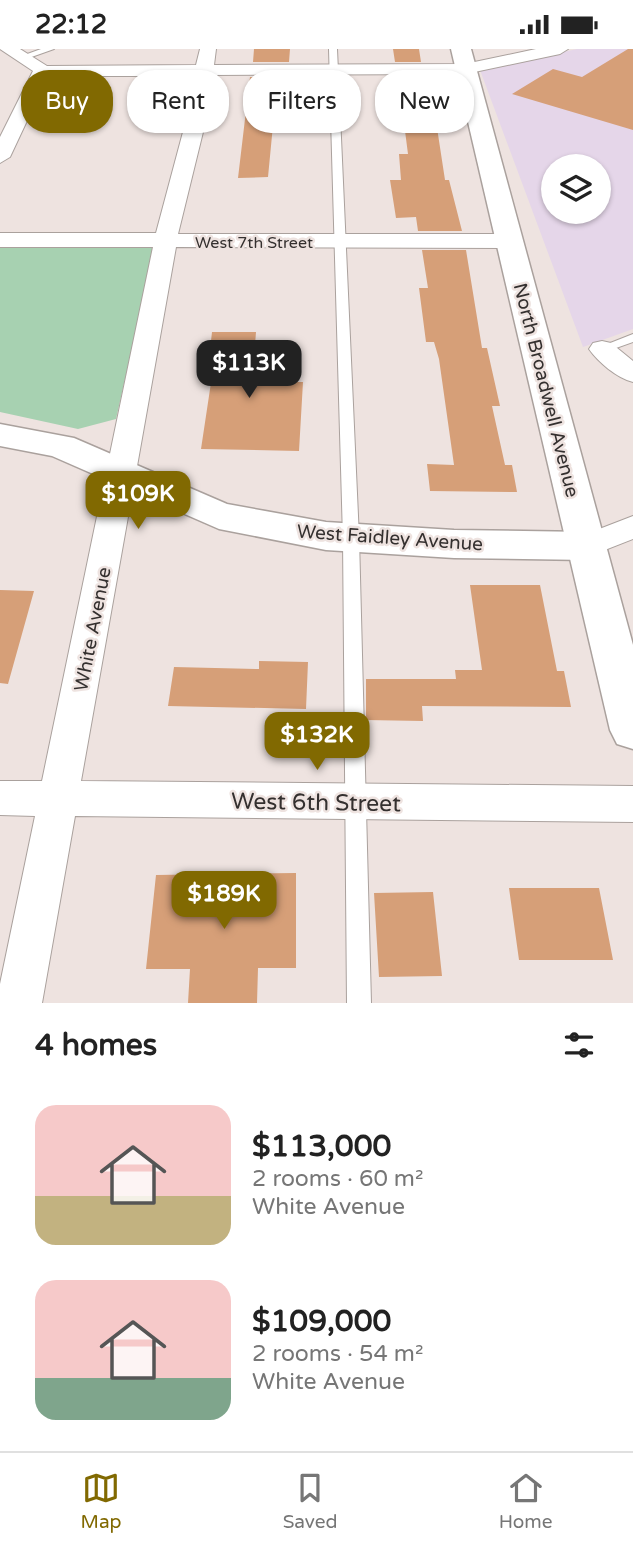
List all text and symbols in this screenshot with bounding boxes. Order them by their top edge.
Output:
text: 22:12 [35,9,107,40]
chip: Buy [21,70,113,133]
chip: Rent [127,70,229,133]
chip: Filters [243,70,361,133]
chip: New [375,70,474,133]
map controls [541,154,611,224]
button: layers [541,154,611,224]
street label: West 7th Street [195,233,313,253]
street label: North Broadwell Avenue [509,281,583,500]
pin: $113K [200,341,298,400]
text: $113K [213,349,285,377]
pin: $109K [89,471,187,531]
text: $109K [102,480,174,508]
street label: West Faidley Avenue [296,521,484,555]
street label: White Avenue [70,565,116,693]
pin: $132K [268,713,366,772]
text: $132K [281,721,353,749]
street label: West 6th Street [231,788,401,818]
pin: $189K [175,871,273,931]
text: $189K [188,880,260,908]
icon: filters [560,1026,598,1064]
text: 4 homes [35,1027,157,1064]
text: $113,000 [252,1128,391,1165]
icon: home [91,1133,175,1217]
text: 2 rooms · 60 m² [252,1165,423,1193]
text: White Avenue [252,1193,405,1221]
text: $109,000 [252,1303,391,1340]
icon: home [91,1308,175,1392]
text: 2 rooms · 54 m² [252,1340,423,1368]
text: White Avenue [252,1368,405,1396]
tab: Map [81,1469,122,1533]
tab: Saved [283,1469,338,1533]
tab: Home [499,1469,552,1533]

